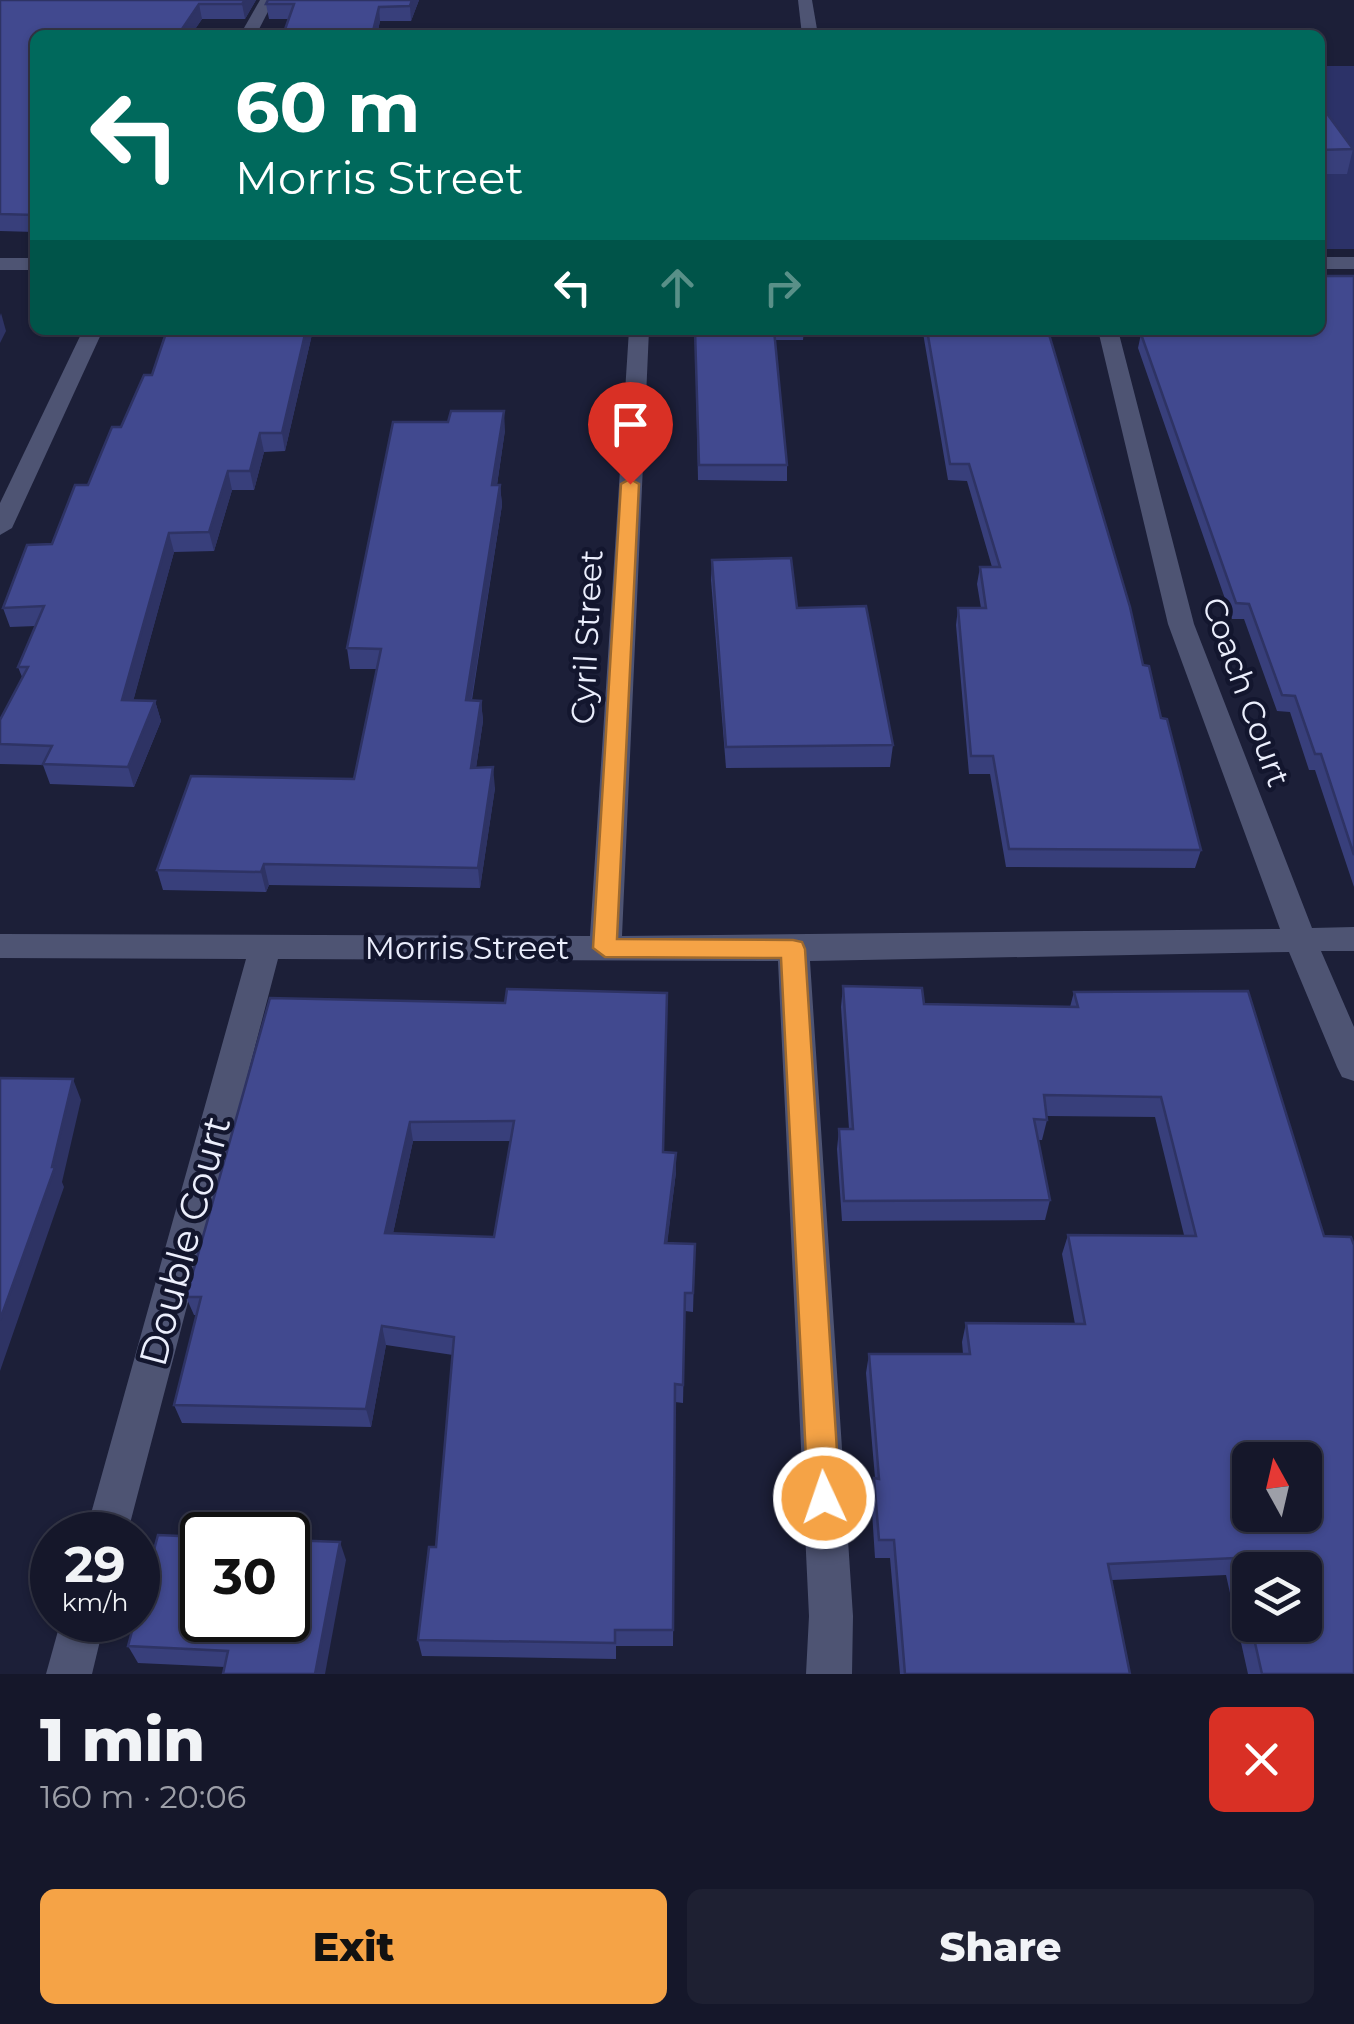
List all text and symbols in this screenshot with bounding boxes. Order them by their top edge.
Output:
text: 60 m [235,64,420,150]
icon: left [70,70,200,200]
text: Morris Street [235,150,524,205]
icon: left [545,260,600,315]
icon: ahead [650,260,705,315]
icon: right [755,260,810,315]
pin [588,382,673,485]
icon: arrive [603,397,658,452]
street label: Cyril Street [562,549,611,725]
street label: Coach Court [1194,592,1299,792]
street label: Morris Street [364,928,570,967]
street label: Double Court [129,1111,240,1371]
north arrow [1232,1442,1322,1532]
map controls [1232,1442,1322,1642]
position arrow [772,1446,876,1550]
speed limit sign: 30 [180,1512,310,1642]
text: 29 [64,1534,126,1595]
button: layers [1232,1552,1322,1642]
text: km/h [62,1587,128,1617]
text: 1 min [40,1703,205,1776]
button: close [1209,1707,1314,1812]
text: 160 m · 20:06 [40,1777,246,1816]
button: Exit [40,1889,667,2004]
button: Share [687,1889,1314,2004]

